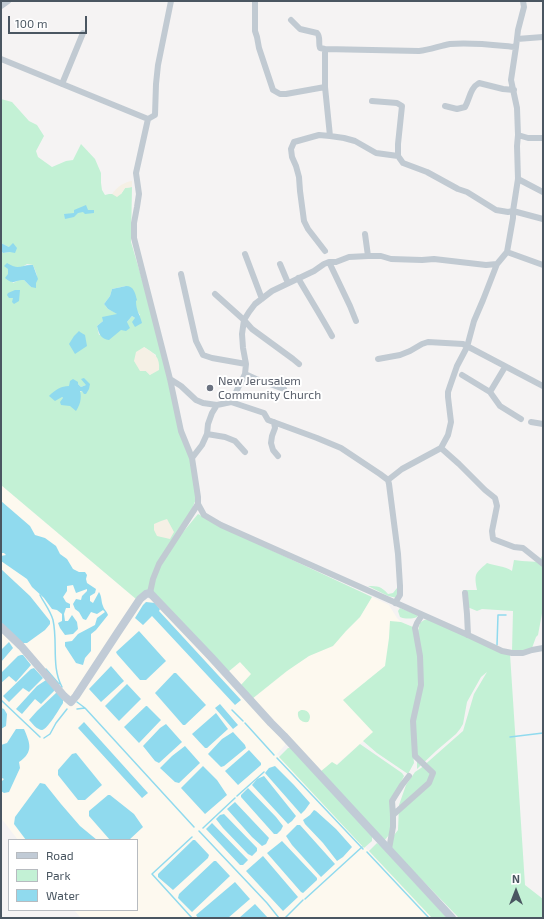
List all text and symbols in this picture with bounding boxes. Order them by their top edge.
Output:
scale bar [10,8,89,34]
text: 100 m [15,16,47,30]
place label: New Jerusalem Community Church [218,374,321,402]
marker: New Jerusalem Community Church [205,383,215,393]
legend [8,839,138,911]
text: Road [46,848,74,862]
text: Park [46,868,71,882]
north arrow [496,871,536,911]
text: N [512,872,520,885]
text: Water [46,888,80,902]

